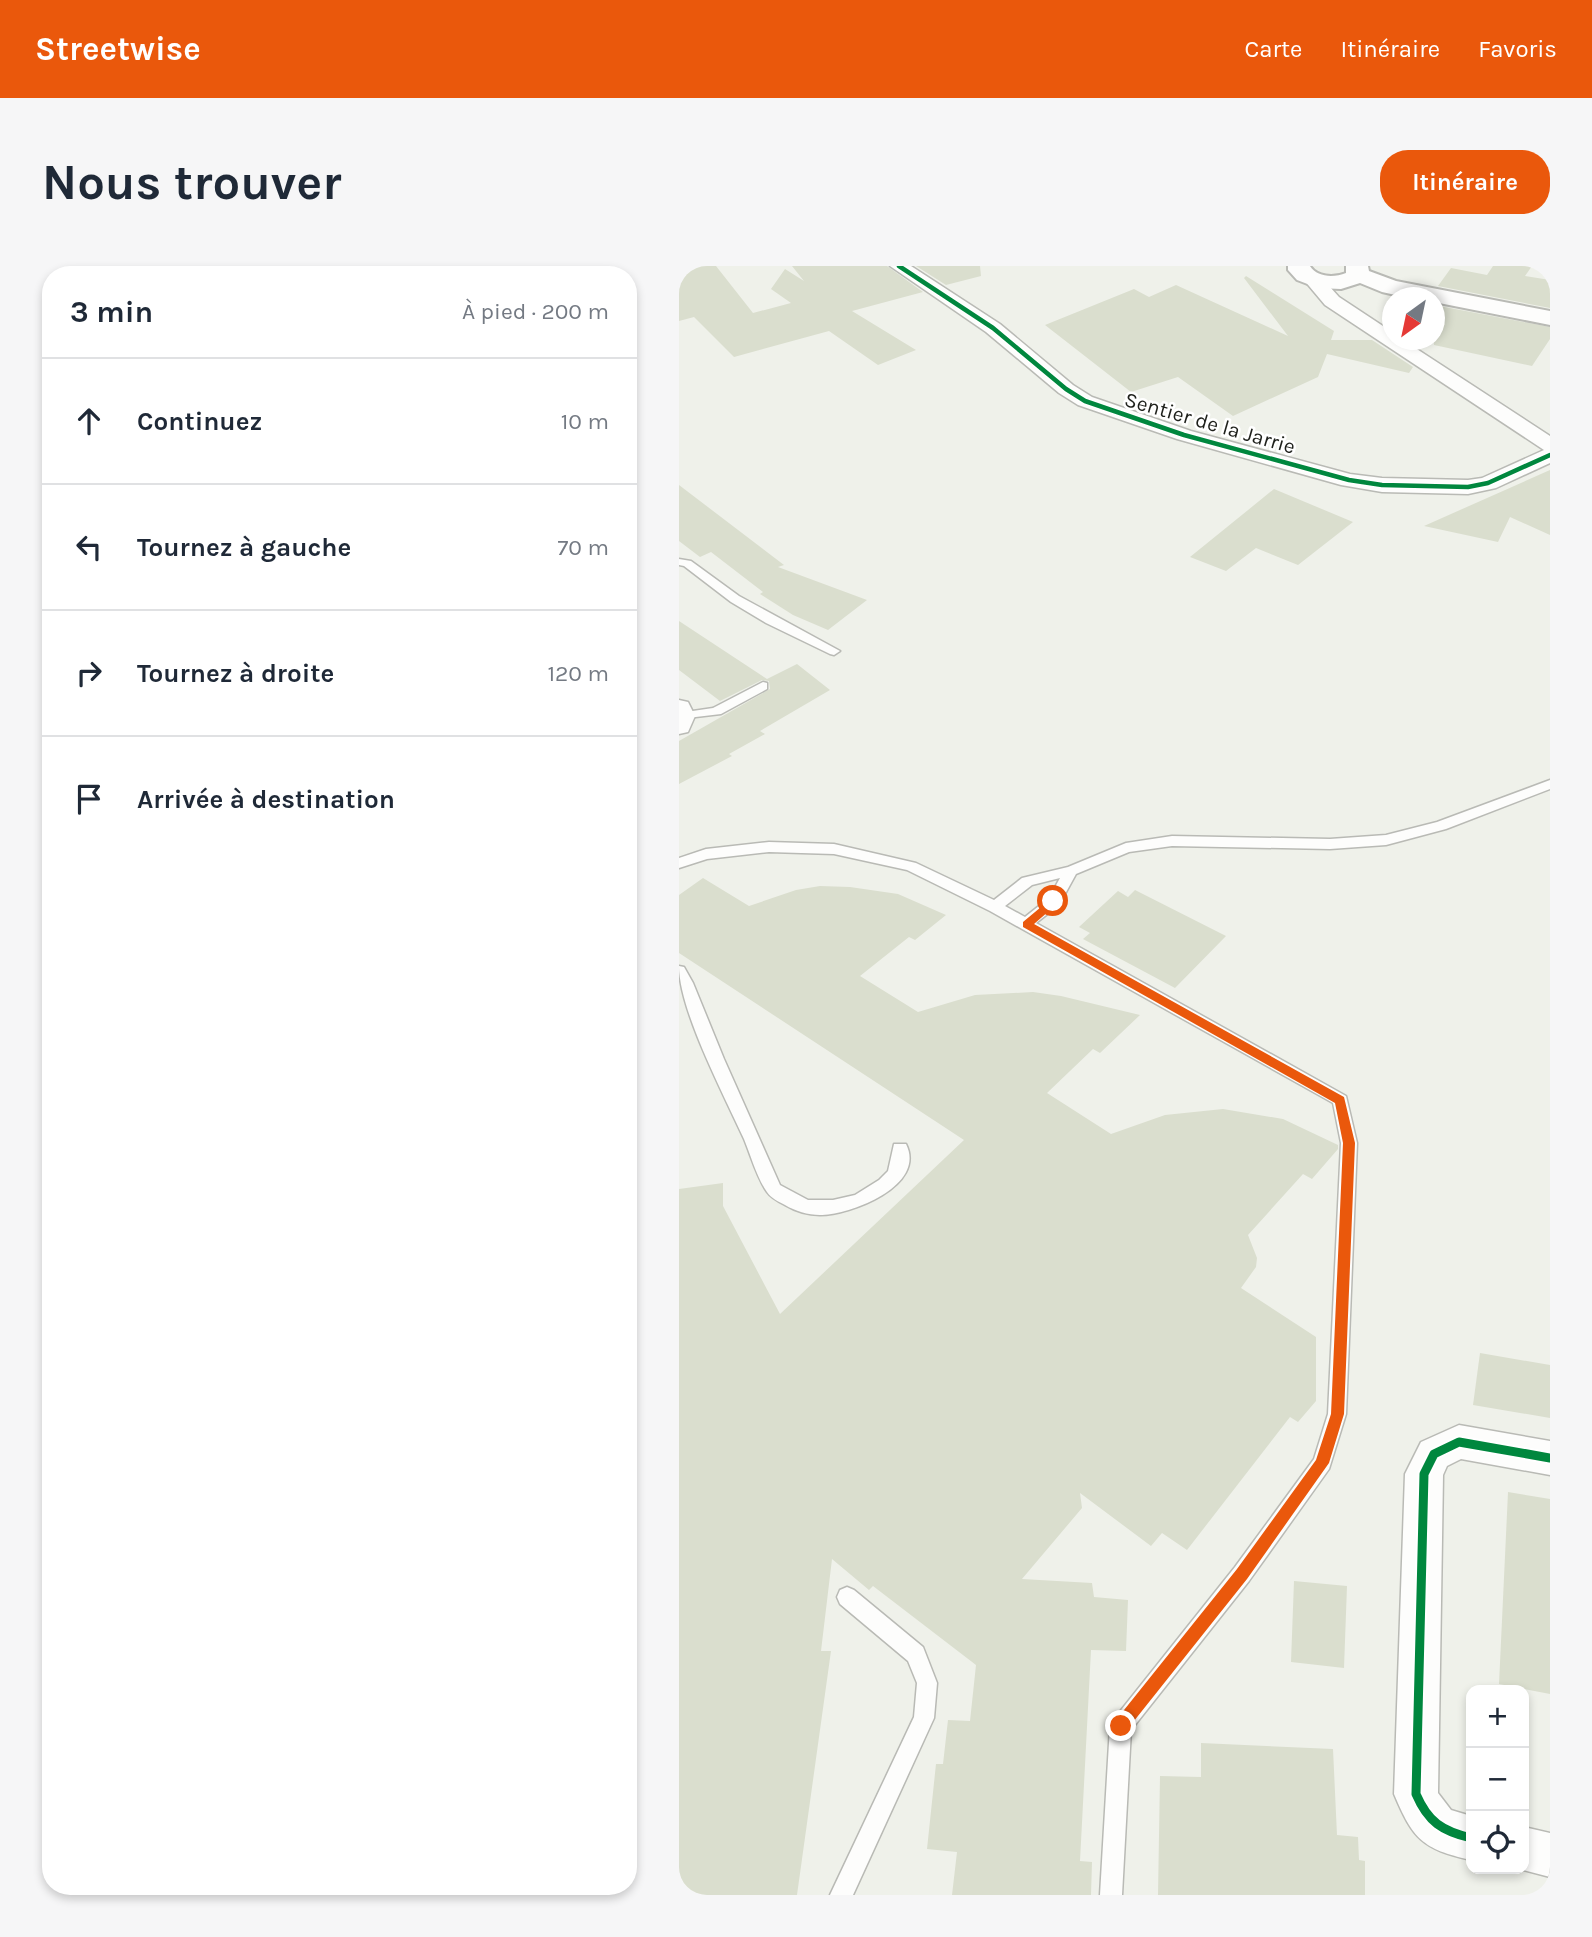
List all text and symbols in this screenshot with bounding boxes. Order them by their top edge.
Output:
text: Streetwise [35,30,201,68]
text: Carte [1244,35,1302,63]
text: Itinéraire [1340,35,1440,63]
text: Favoris [1478,35,1557,63]
button: Itinéraire [1380,150,1550,214]
text: Nous trouver [42,154,342,211]
north arrow [1382,287,1445,350]
text: 3 min [70,294,153,330]
text: À pied · 200 m [462,298,609,325]
street label: Sentier de la Jarrie [1122,387,1298,459]
icon: ahead [70,402,108,440]
text: Continuez [137,406,262,437]
text: 10 m [561,408,609,435]
icon: left [70,528,108,566]
text: Tournez à gauche [137,532,351,563]
text: 70 m [558,534,609,561]
icon: right [70,654,108,692]
text: Tournez à droite [137,658,334,689]
text: 120 m [547,660,609,687]
icon: arrive [70,780,108,818]
text: Arrivée à destination [137,784,395,815]
route start [1037,885,1068,916]
map controls [1466,1685,1529,1874]
button: + [1466,1685,1529,1748]
route end [1105,1710,1136,1741]
button: − [1466,1748,1529,1811]
button: locate [1466,1811,1529,1874]

